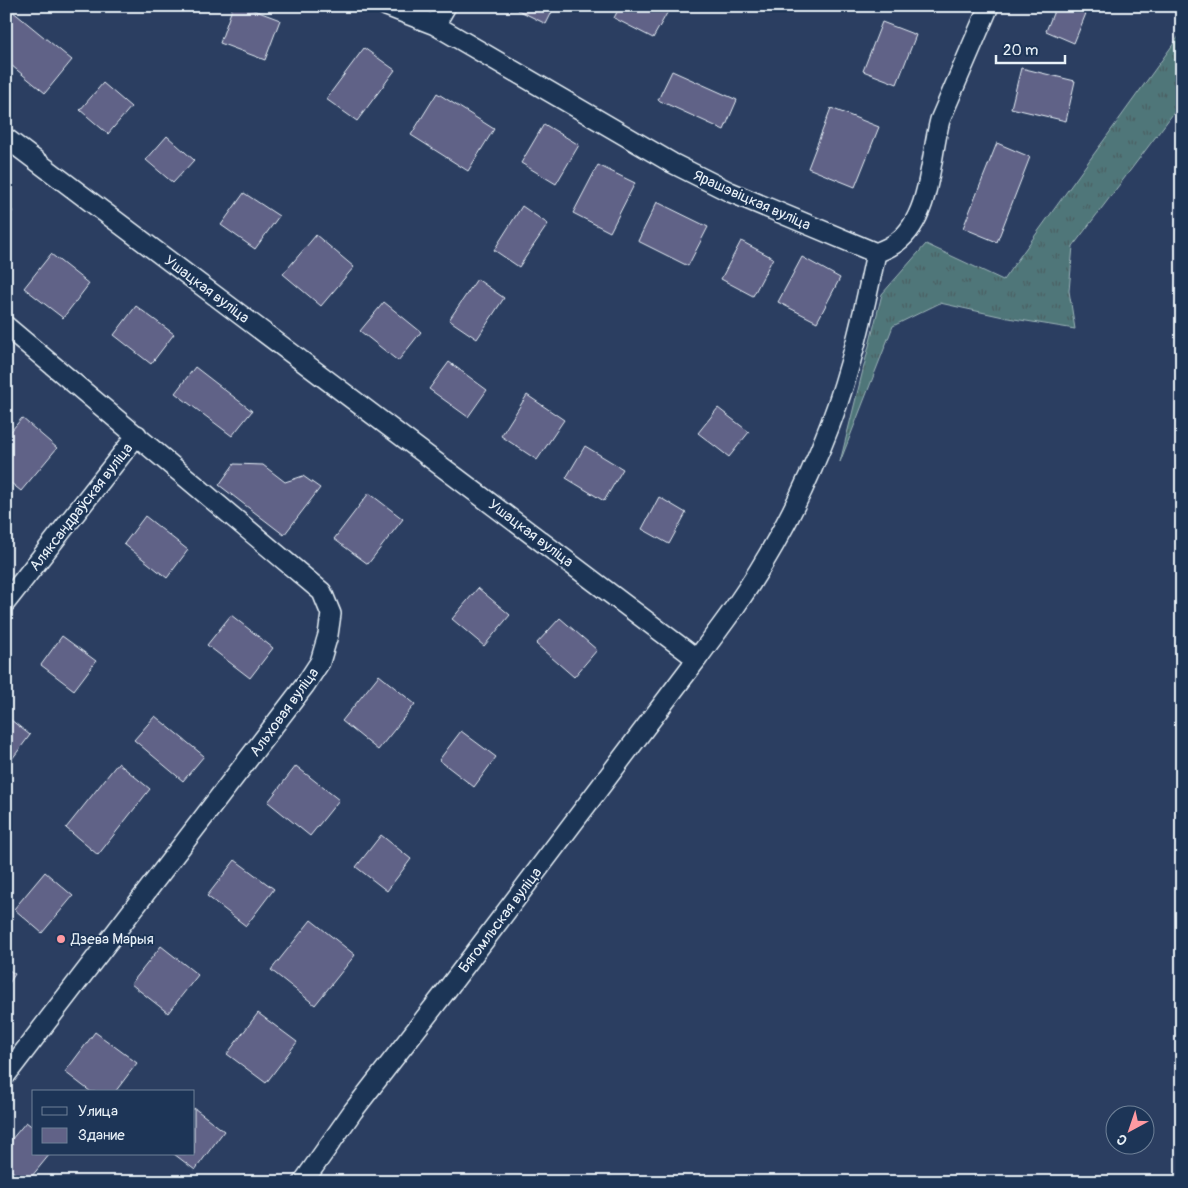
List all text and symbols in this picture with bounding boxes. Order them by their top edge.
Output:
scale bar [996,32,1064,64]
text: 20 m [1003,41,1038,60]
street label: Ярашэвіцкая вуліца [690,166,814,235]
street label: Ушацкая вуліца [160,251,253,328]
street label: Аляксандраўская вуліца [25,439,137,575]
street label: Ушацкая вуліца [484,495,577,572]
street label: Альховая вуліца [246,664,323,761]
street label: Бягомльская вуліца [455,864,546,977]
place label: Дзева Марыя [70,930,154,949]
marker: Дзева Марыя [55,933,67,945]
legend [32,1090,195,1156]
text: Улица [78,1102,118,1121]
north arrow [1106,1106,1156,1156]
text: Здание [78,1126,125,1145]
text: С [1113,1130,1131,1149]

